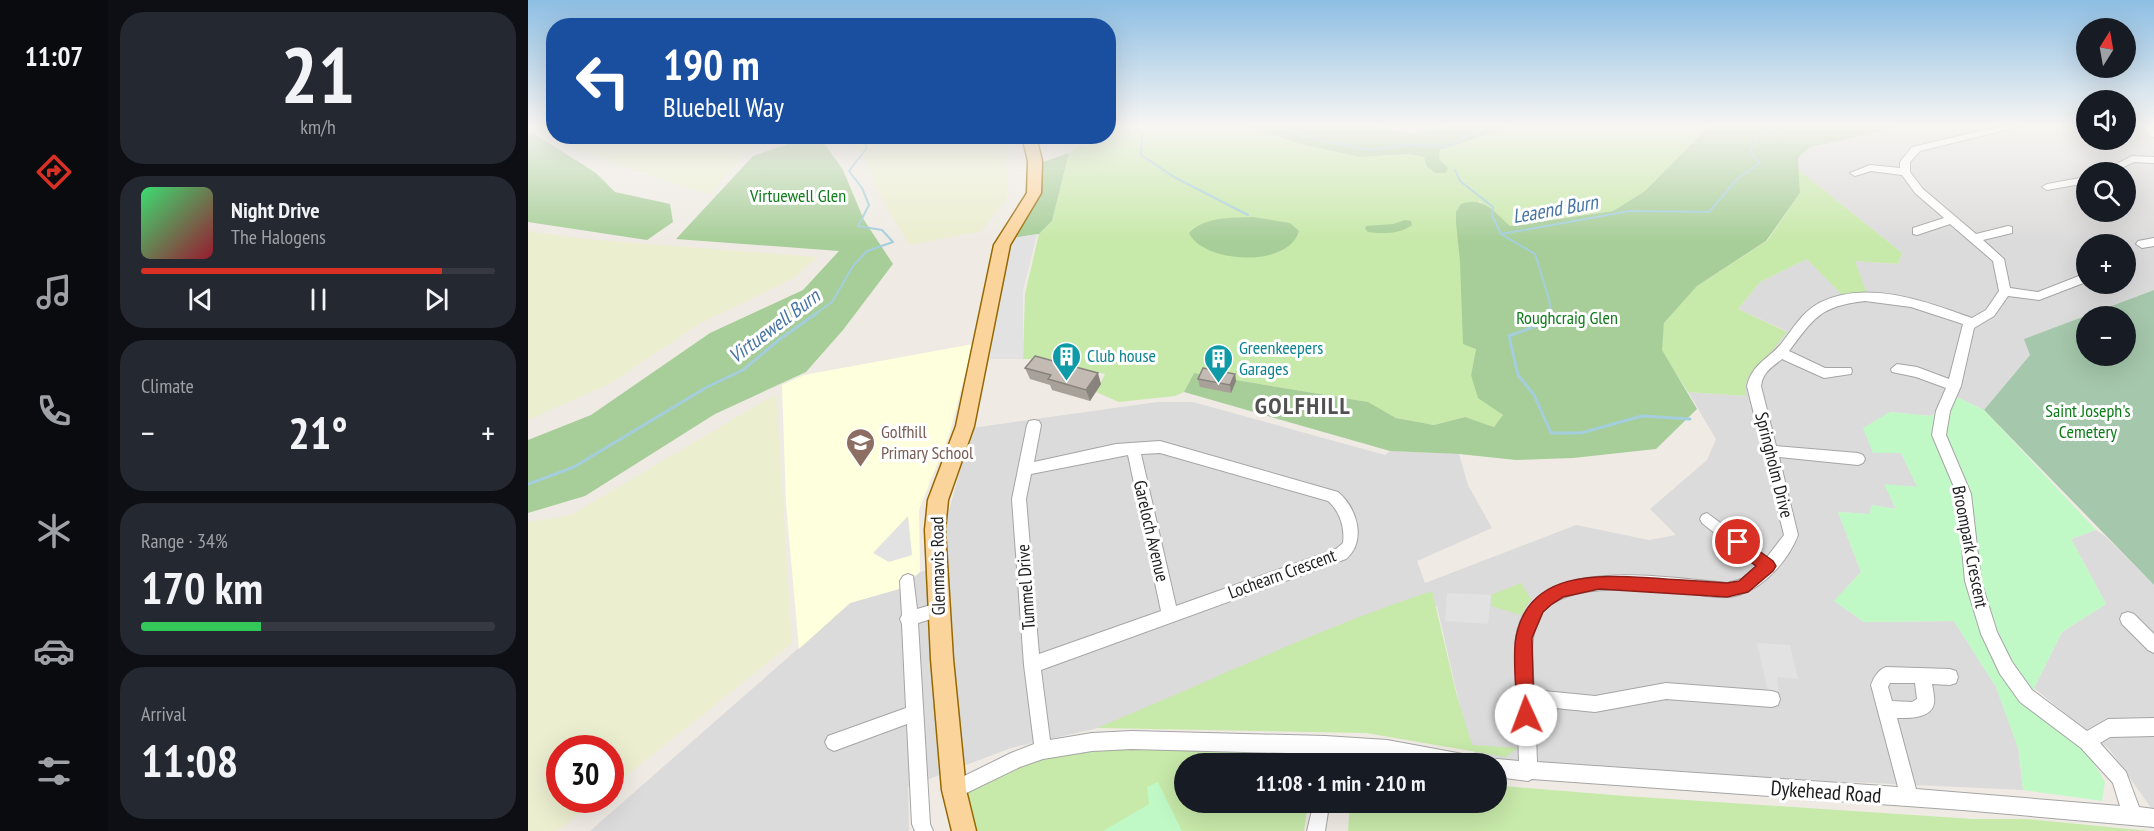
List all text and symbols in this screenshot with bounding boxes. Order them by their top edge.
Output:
north arrow [2076,18,2136,78]
map controls [2076,18,2136,366]
text: 21 [281,24,355,125]
text: 190 m [663,37,760,92]
text: 11:07 [25,39,83,73]
icon: left [564,42,642,120]
text: Bluebell Way [663,90,784,124]
button: sound [2076,90,2136,150]
text: km/h [300,114,336,140]
icon: directions [33,151,75,193]
button: search [2076,162,2136,222]
park label: Virtuewell Glen [749,184,846,207]
water label: Leaend Burn [1510,189,1601,229]
text: Night Drive [231,196,320,224]
text: The Halogens [231,224,326,250]
button: + [2076,234,2136,294]
icon: music [33,271,75,313]
water label: Virtuewell Burn [723,282,826,369]
icon: previous [184,283,217,316]
icon: pause [302,283,335,316]
icon: next [420,283,453,316]
park label: Roughcraig Glen [1516,306,1618,329]
button: − [2076,306,2136,366]
place label: Greenkeepers Garages [1239,336,1323,380]
building icon: Club house [1050,340,1082,382]
building icon: Greenkeepers Garages [1202,342,1234,384]
place label: Club house [1087,344,1156,367]
text: Climate [141,373,194,399]
icon: phone [33,390,75,432]
district label: GOLFHILL [1255,390,1351,421]
park label: Saint Joseph's Cemetery [2045,399,2131,443]
text: 21° [288,403,348,461]
street label: Springholm Drive [1750,410,1799,520]
text: − [141,411,155,454]
text: + [481,411,495,454]
place label: Golfhill Primary School [881,420,974,464]
school or university icon: Golfhill Primary School [844,426,876,468]
street label: Gareloch Avenue [1129,478,1174,584]
street label: Broompark Crescent [1947,484,1994,610]
icon: climate [33,510,75,552]
street label: Glenmavis Road [925,516,950,616]
pin [1712,516,1763,567]
icon: arrive [1721,525,1754,558]
text: Range · 34% [141,528,228,554]
street label: Tummel Drive [1011,543,1040,631]
street label: Lochearn Crescent [1225,543,1339,604]
text: 170 km [141,558,263,616]
icon: car [33,630,75,672]
position arrow [1494,683,1558,747]
text: Arrival [141,701,186,727]
text: 11:08 [141,731,238,789]
speed limit sign: 30 [546,735,624,813]
icon: filters [33,750,75,792]
text: 11:08 · 1 min · 210 m [1255,769,1426,797]
street label: Dykehead Road [1770,774,1882,809]

